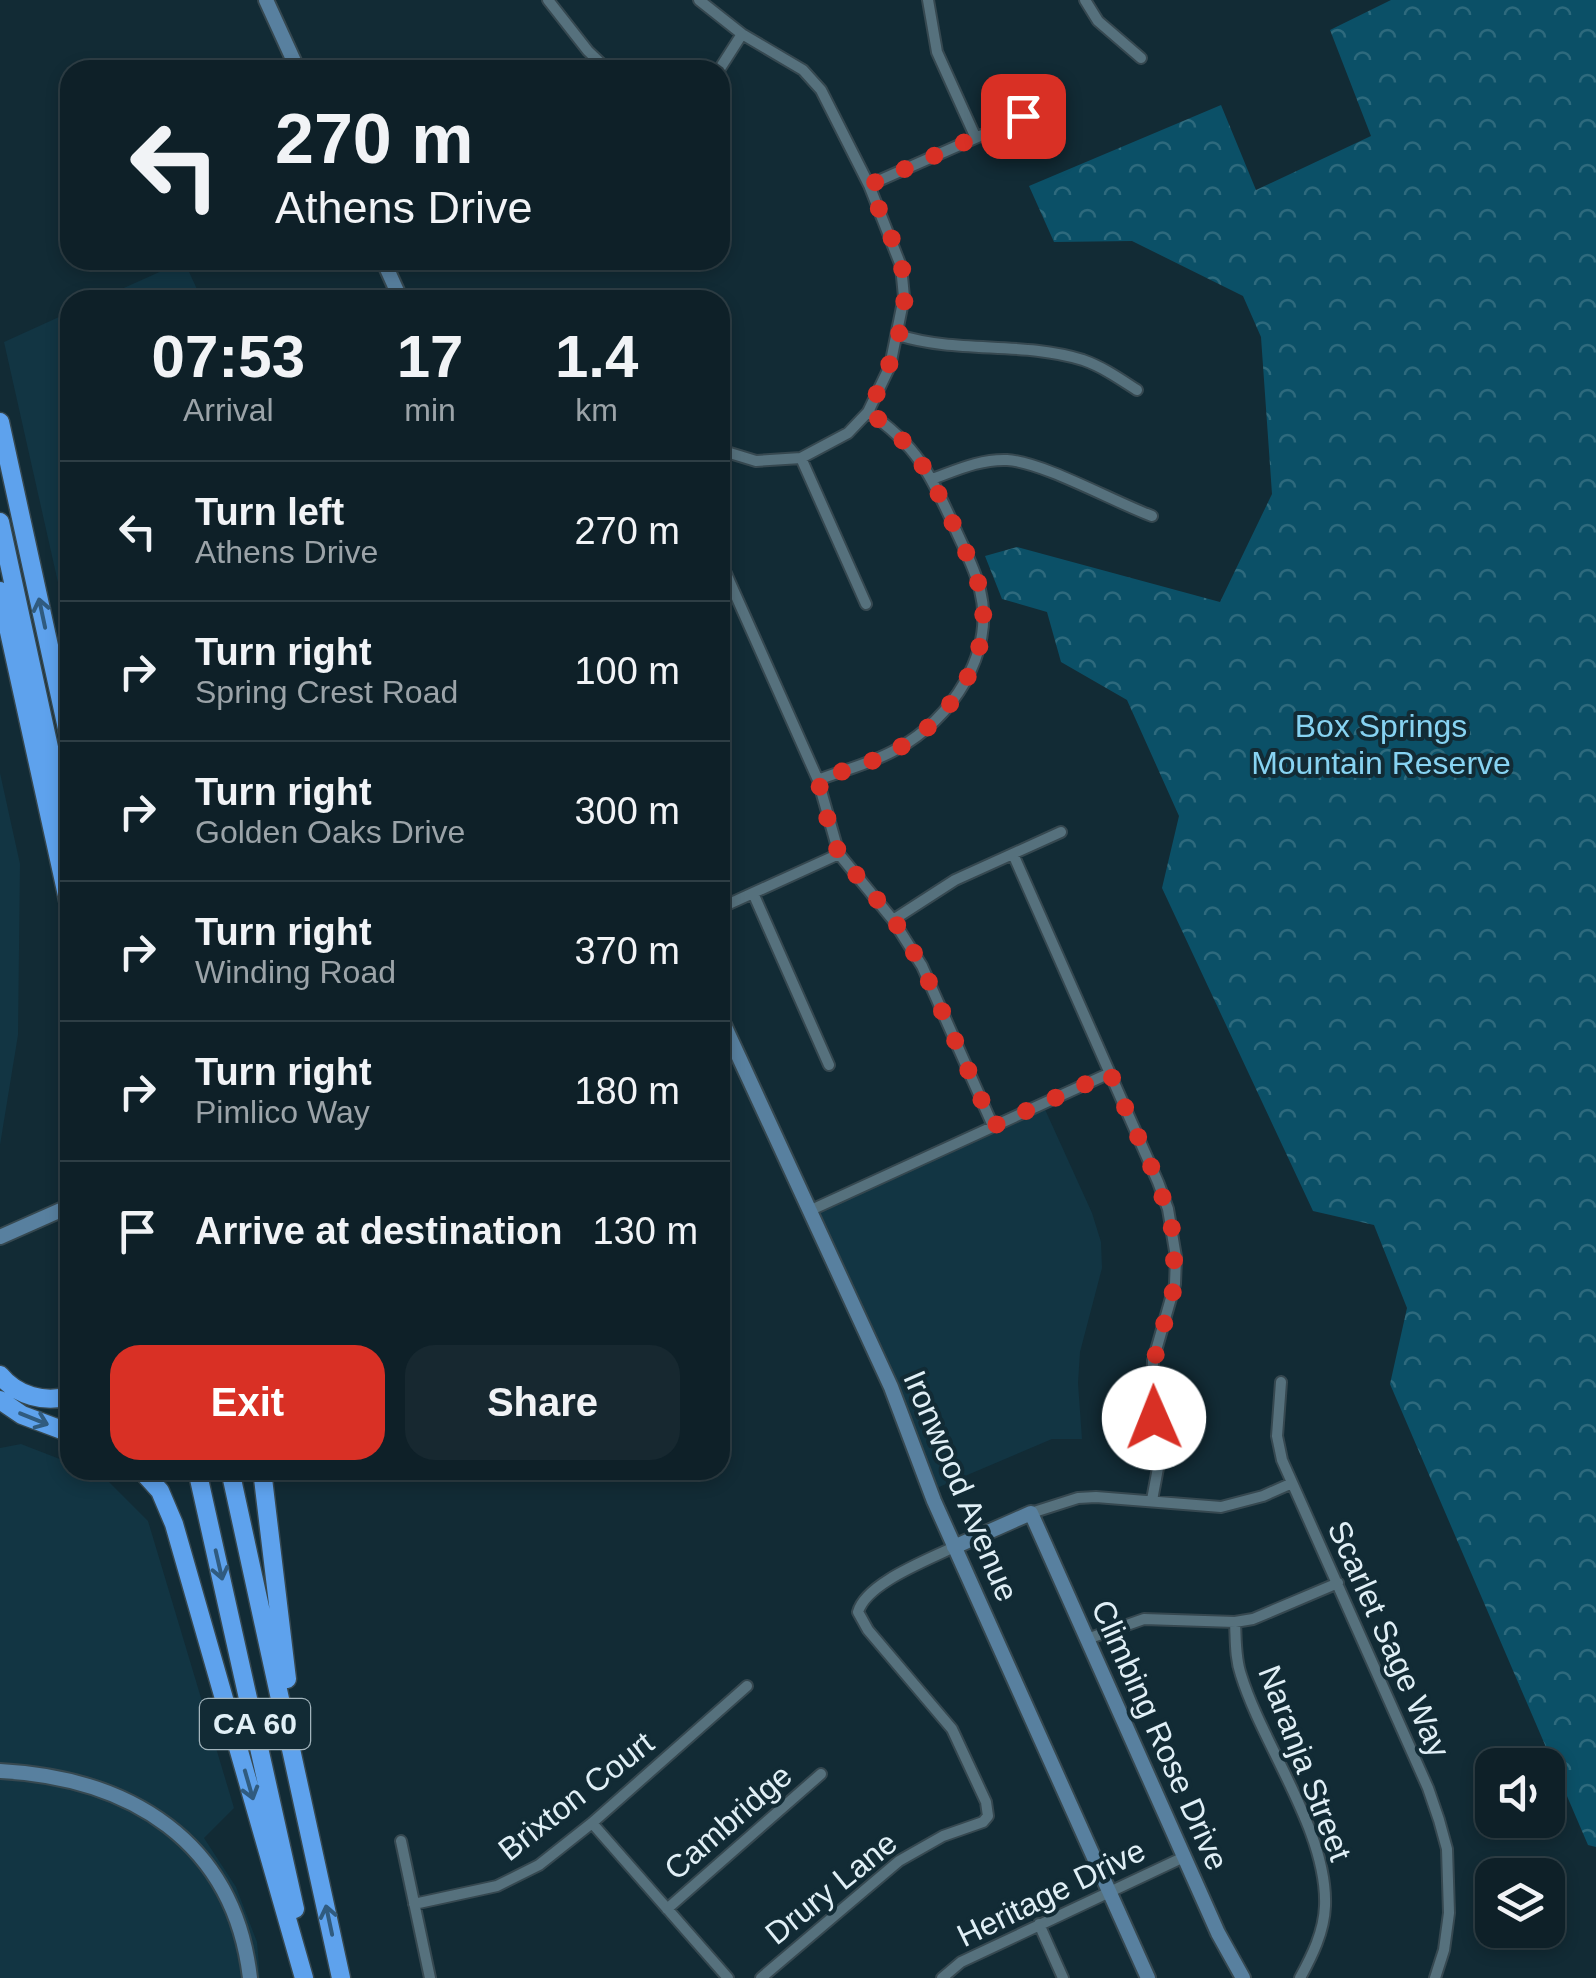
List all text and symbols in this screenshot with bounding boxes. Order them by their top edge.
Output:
pin [981,74,1066,159]
icon: arrive [996,89,1051,144]
icon: left [110,100,240,230]
text: 270 m [275,100,473,178]
text: Athens Drive [275,182,533,233]
text: 07:53 [152,323,305,390]
text: 17 [397,323,463,390]
text: 1.4 [555,323,638,390]
text: Arrival [183,392,274,428]
text: min [404,392,456,428]
text: km [575,392,618,428]
text: Turn left [195,491,344,533]
icon: left [110,504,165,559]
text: 270 m [574,510,680,552]
text: Athens Drive [195,534,378,570]
one-way arrow [31,598,50,630]
text: Turn right [195,631,372,673]
icon: right [110,644,165,699]
text: 100 m [574,650,680,692]
text: Spring Crest Road [195,674,458,710]
park label: Box Springs Mountain Reserve [1251,708,1511,781]
text: Turn right [195,771,372,813]
icon: right [110,784,165,839]
text: 300 m [574,790,680,832]
text: Golden Oaks Drive [195,814,465,850]
text: Turn right [195,911,372,953]
icon: right [110,924,165,979]
text: 370 m [574,930,680,972]
text: Winding Road [195,954,396,990]
text: Turn right [195,1051,372,1093]
icon: right [110,1064,165,1119]
text: 180 m [574,1070,680,1112]
text: Pimlico Way [195,1094,370,1130]
icon: arrive [110,1204,165,1259]
text: Arrive at destination [195,1210,562,1252]
text: 130 m [592,1210,698,1252]
button: Exit [110,1345,385,1460]
button: Share [405,1345,680,1460]
street label: Ironwood Avenue [896,1365,1026,1607]
position arrow [1102,1366,1206,1470]
one-way arrow [18,1412,48,1430]
street label: Scarlet Sage Way [1321,1515,1457,1763]
one-way arrow [211,1548,229,1580]
street label: Climbing Rose Drive [1084,1594,1236,1876]
street label: Naranja Street [1251,1660,1359,1866]
road number: CA 60 [200,1699,310,1749]
street label: Brixton Court [491,1724,661,1868]
map controls [1475,1748,1565,1948]
button: sound [1475,1748,1565,1838]
street label: Cambridge [657,1757,799,1887]
one-way arrow [240,1769,259,1800]
street label: Drury Lane [758,1824,904,1952]
street label: Heritage Drive [951,1832,1151,1954]
button: layers [1475,1858,1565,1948]
one-way arrow [319,1905,338,1937]

